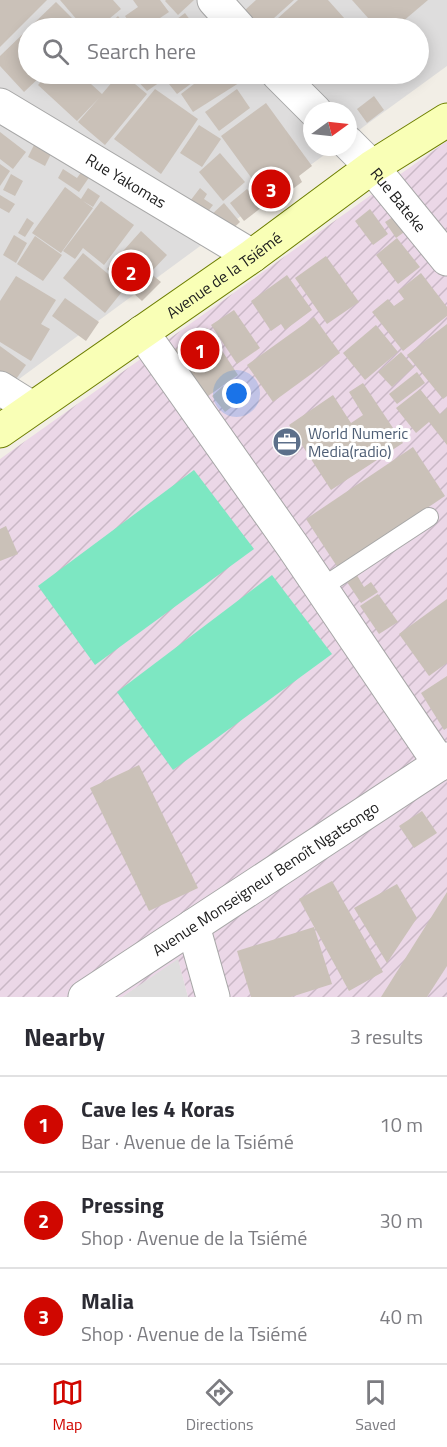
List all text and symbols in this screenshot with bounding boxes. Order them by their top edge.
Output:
search box [18,18,429,84]
text: Search here [87,34,196,68]
icon: search [39,35,72,68]
north arrow [303,102,357,156]
street label: Rue Yakomas [81,147,171,214]
street label: Rue Bateke [365,162,432,237]
pin: 3 [252,166,290,212]
street label: Avenue de la Tsiémé [161,226,287,324]
pin: 2 [112,250,150,294]
pin: 1 [180,328,220,372]
your location [222,379,251,408]
place label: World Numeric Media(radio) [308,421,408,463]
office icon: World Numeric Media(radio) [271,426,303,458]
street label: Avenue Monseigneur Benoît Ngatsongo [147,795,384,962]
text: Nearby [24,1017,105,1056]
text: 3 results [350,1021,423,1052]
text: Cave les 4 Koras [81,1092,235,1126]
text: 1 [38,1109,49,1140]
text: 10 m [379,1109,423,1140]
text: Bar · Avenue de la Tsiémé [81,1126,294,1157]
text: Pressing [81,1188,164,1222]
text: 2 [38,1205,49,1236]
text: 30 m [379,1205,423,1236]
text: Shop · Avenue de la Tsiémé [81,1222,307,1253]
text: Malia [81,1284,134,1318]
text: 3 [38,1301,49,1332]
text: 40 m [379,1301,423,1332]
text: Shop · Avenue de la Tsiémé [81,1318,307,1349]
tab: Map [51,1376,84,1436]
tab: Directions [186,1376,254,1436]
tab: Saved [355,1376,396,1436]

